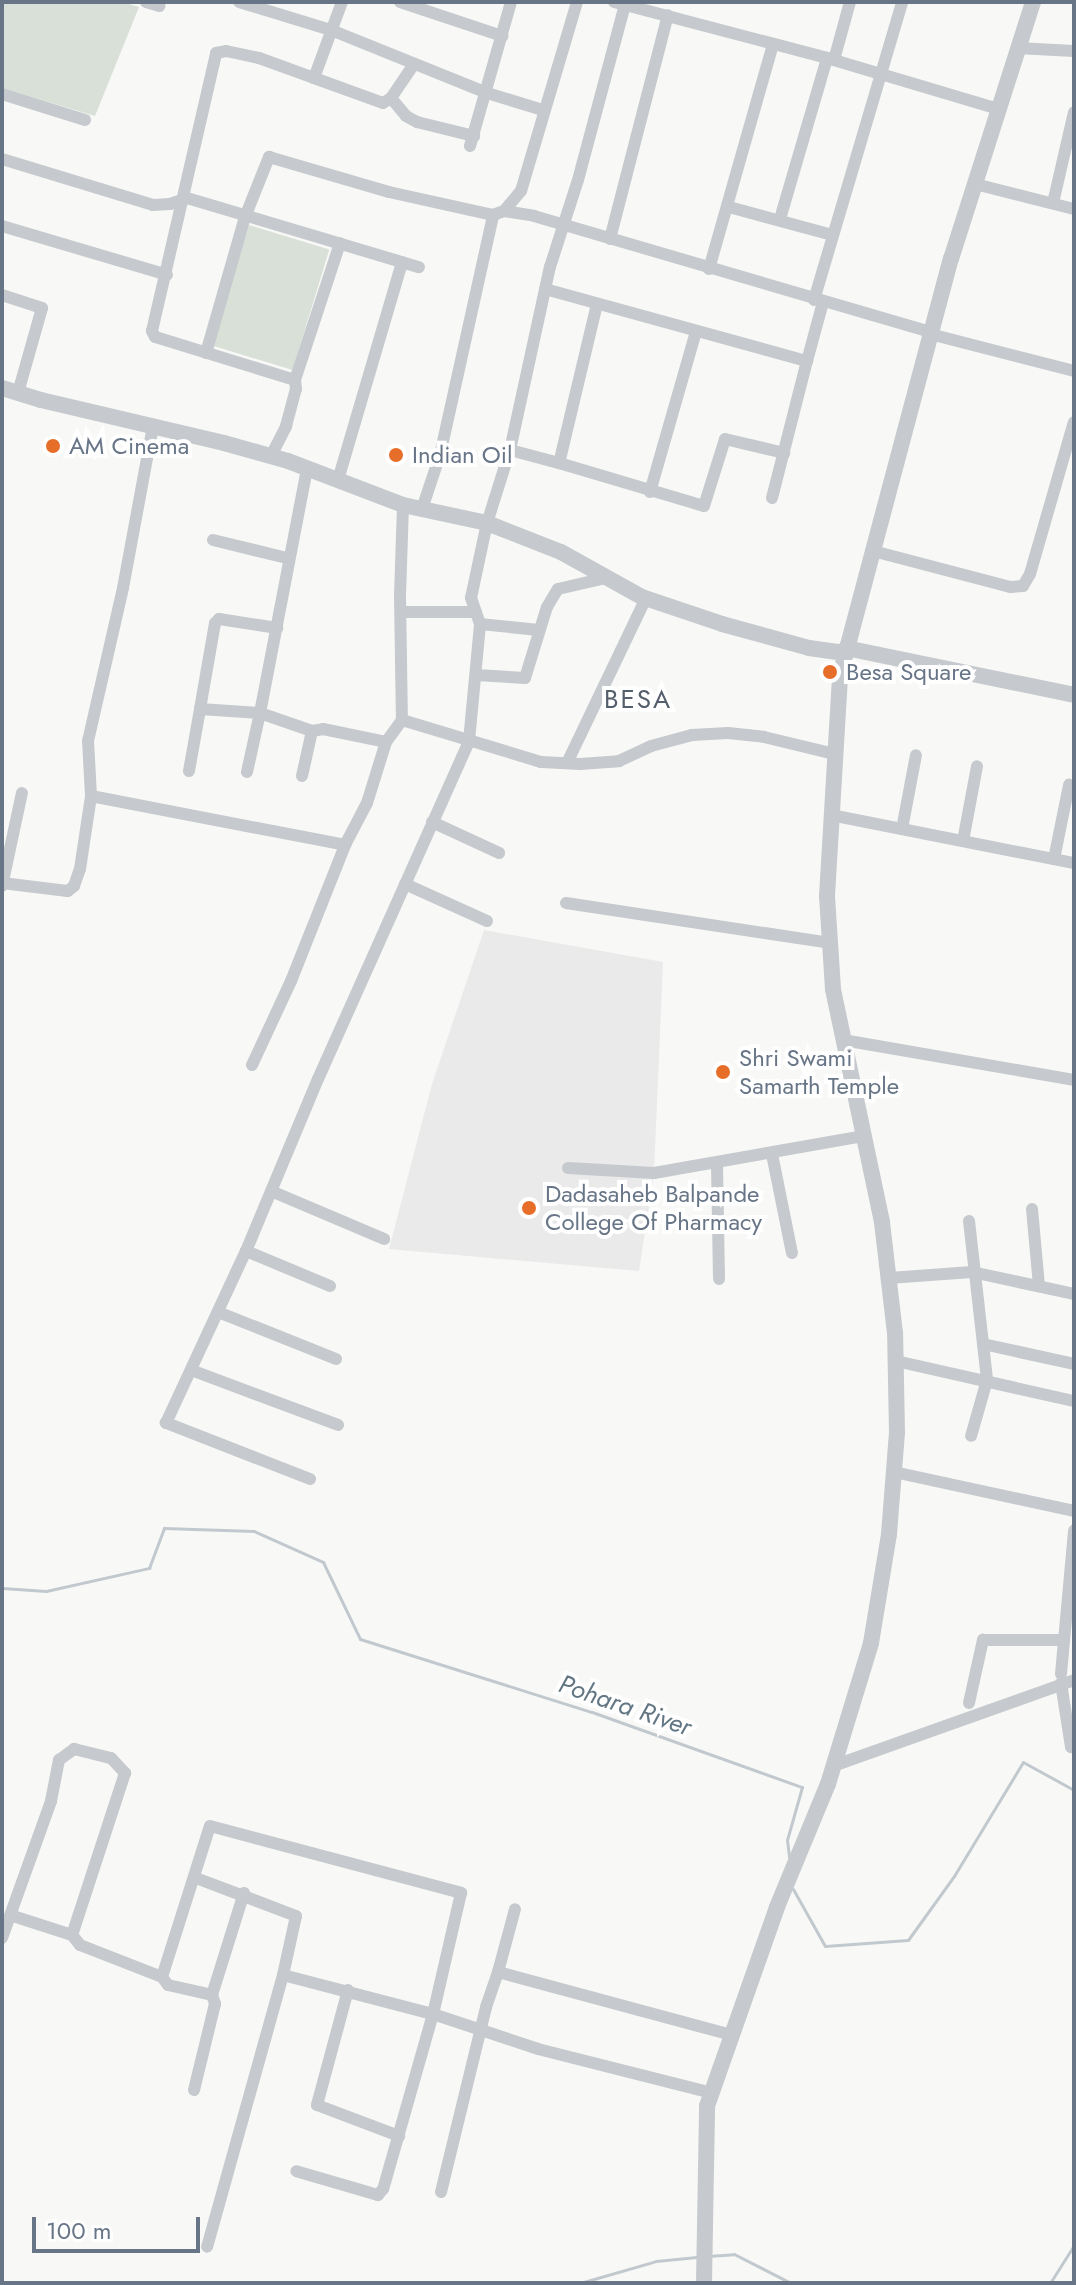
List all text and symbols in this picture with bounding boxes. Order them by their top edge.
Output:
place label: AM Cinema [69,432,189,460]
marker: AM Cinema [44,437,62,455]
place label: Indian Oil [412,441,512,469]
marker: Indian Oil [387,446,405,464]
place label: Besa Square [846,658,971,686]
marker: Besa Square [821,663,839,681]
district label: BESA [604,684,672,716]
place label: Shri Swami Samarth Temple [739,1044,899,1100]
marker: Shri Swami Samarth Temple [714,1063,732,1081]
place label: Dadasaheb Balpande College Of Pharmacy [545,1180,762,1236]
marker: Dadasaheb Balpande College Of Pharmacy [520,1199,538,1217]
water label: Pohara River [555,1669,695,1743]
scale bar [36,2201,204,2251]
text: 100 m [46,2213,112,2248]

